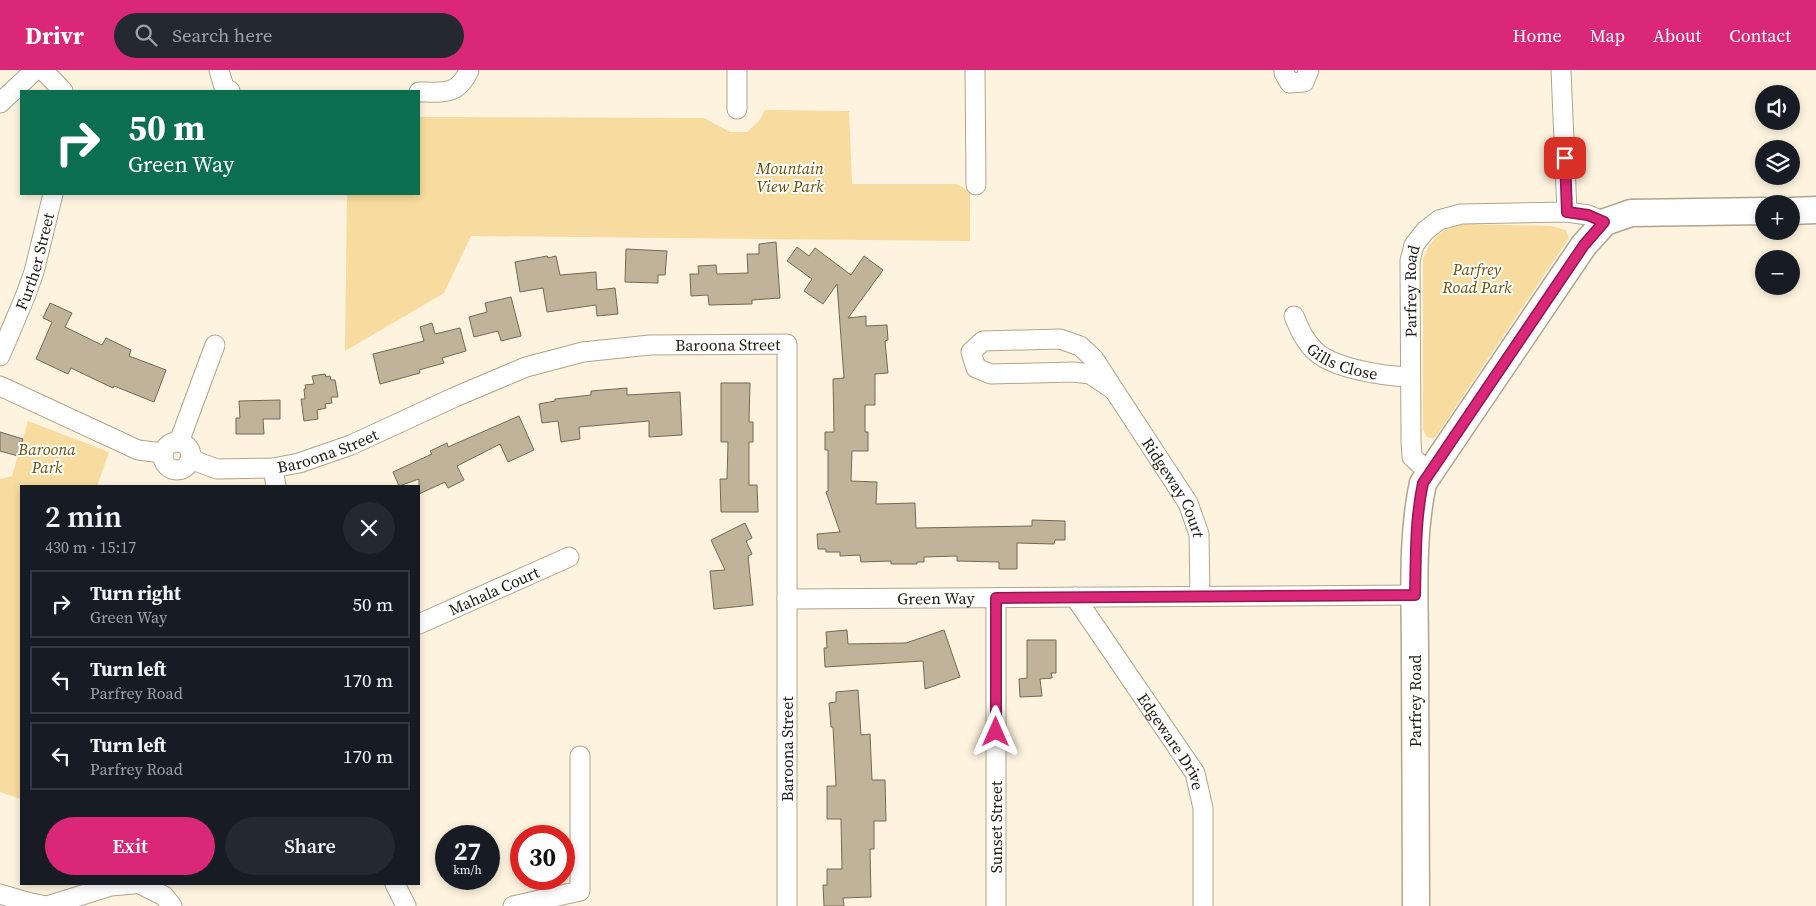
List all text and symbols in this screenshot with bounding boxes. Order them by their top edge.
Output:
search box [114,13,464,58]
text: Drivr [25,19,84,52]
icon: search [132,21,160,49]
text: Search here [172,22,273,48]
text: Home [1513,23,1562,48]
text: Map [1590,23,1625,48]
text: About [1653,23,1701,48]
text: Contact [1729,23,1791,48]
map controls [1755,85,1800,295]
button: sound [1755,85,1800,130]
text: 50 m [128,104,205,152]
icon: right [45,110,110,175]
pin [1544,137,1586,179]
button: layers [1755,140,1800,185]
icon: arrive [1551,144,1579,172]
text: Green Way [128,149,234,179]
park label: Mountain View Park [755,157,824,197]
button: + [1755,195,1800,240]
street label: Further Street [10,210,59,313]
street label: Parfrey Road [1399,242,1425,338]
button: − [1755,250,1800,295]
park label: Parfrey Road Park [1441,258,1512,298]
street label: Baroona Street [675,333,781,356]
street label: Gills Close [1302,338,1379,385]
street label: Baroona Street [275,423,382,478]
street label: Ridgeway Court [1137,433,1210,538]
park label: Baroona Park [17,438,76,478]
text: 2 min [45,496,122,537]
button: close [343,502,395,554]
text: 430 m · 15:17 [45,536,136,558]
street label: Mahala Court [445,560,543,620]
text: Turn right [90,580,181,606]
street label: Green Way [897,587,976,609]
icon: right [47,590,75,618]
text: 50 m [352,591,393,617]
text: Green Way [90,606,167,628]
street label: Parfrey Road [1404,655,1426,747]
text: Turn left [90,656,166,682]
icon: left [47,666,75,694]
text: 170 m [343,667,393,693]
text: Parfrey Road [90,682,183,704]
street label: Edgeware Drive [1132,688,1209,792]
street label: Baroona Street [776,696,798,802]
position arrow [969,705,1021,757]
text: Turn left [90,732,166,758]
icon: left [47,742,75,770]
text: 170 m [343,743,393,769]
text: Parfrey Road [90,758,183,780]
street label: Sunset Street [985,780,1007,873]
button: Exit [45,817,215,875]
button: Share [225,817,395,875]
speed limit sign: 30 [510,825,575,890]
text: 27 [454,834,481,868]
text: km/h [453,862,482,878]

